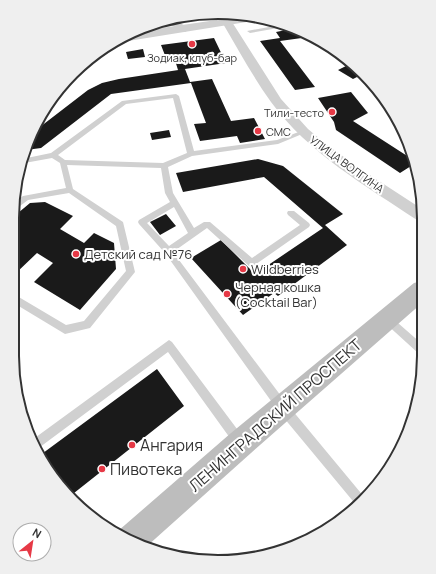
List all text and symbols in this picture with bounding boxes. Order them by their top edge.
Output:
marker: Зодиак, клуб-бар [187,39,197,49]
place label: Зодиак, клуб-бар [147,50,238,65]
place label: Тили-тесто [264,105,324,120]
marker: Тили-тесто [327,107,337,117]
place label: СМС [266,124,291,139]
marker: СМС [253,126,263,136]
street label: УЛИЦА ВОЛГИНА [307,132,387,196]
place label: Детский сад №76 [84,245,192,263]
marker: Детский сад №76 [71,249,81,259]
place label: Wildberries [251,260,319,278]
marker: Wildberries [238,264,248,274]
place label: Черная кошка (Cocktail Bar) [235,278,321,311]
marker: Черная кошка (Cocktail Bar) [222,289,232,299]
street label: ЛЕНИНГРАДСКИЙ ПРОСПЕКТ [184,333,367,496]
place label: Ангария [140,434,203,456]
marker: Ангария [127,440,137,450]
place label: Пивотека [110,458,182,480]
marker: Пивотека [97,464,107,474]
north arrow [12,522,52,562]
text: N [30,524,45,541]

